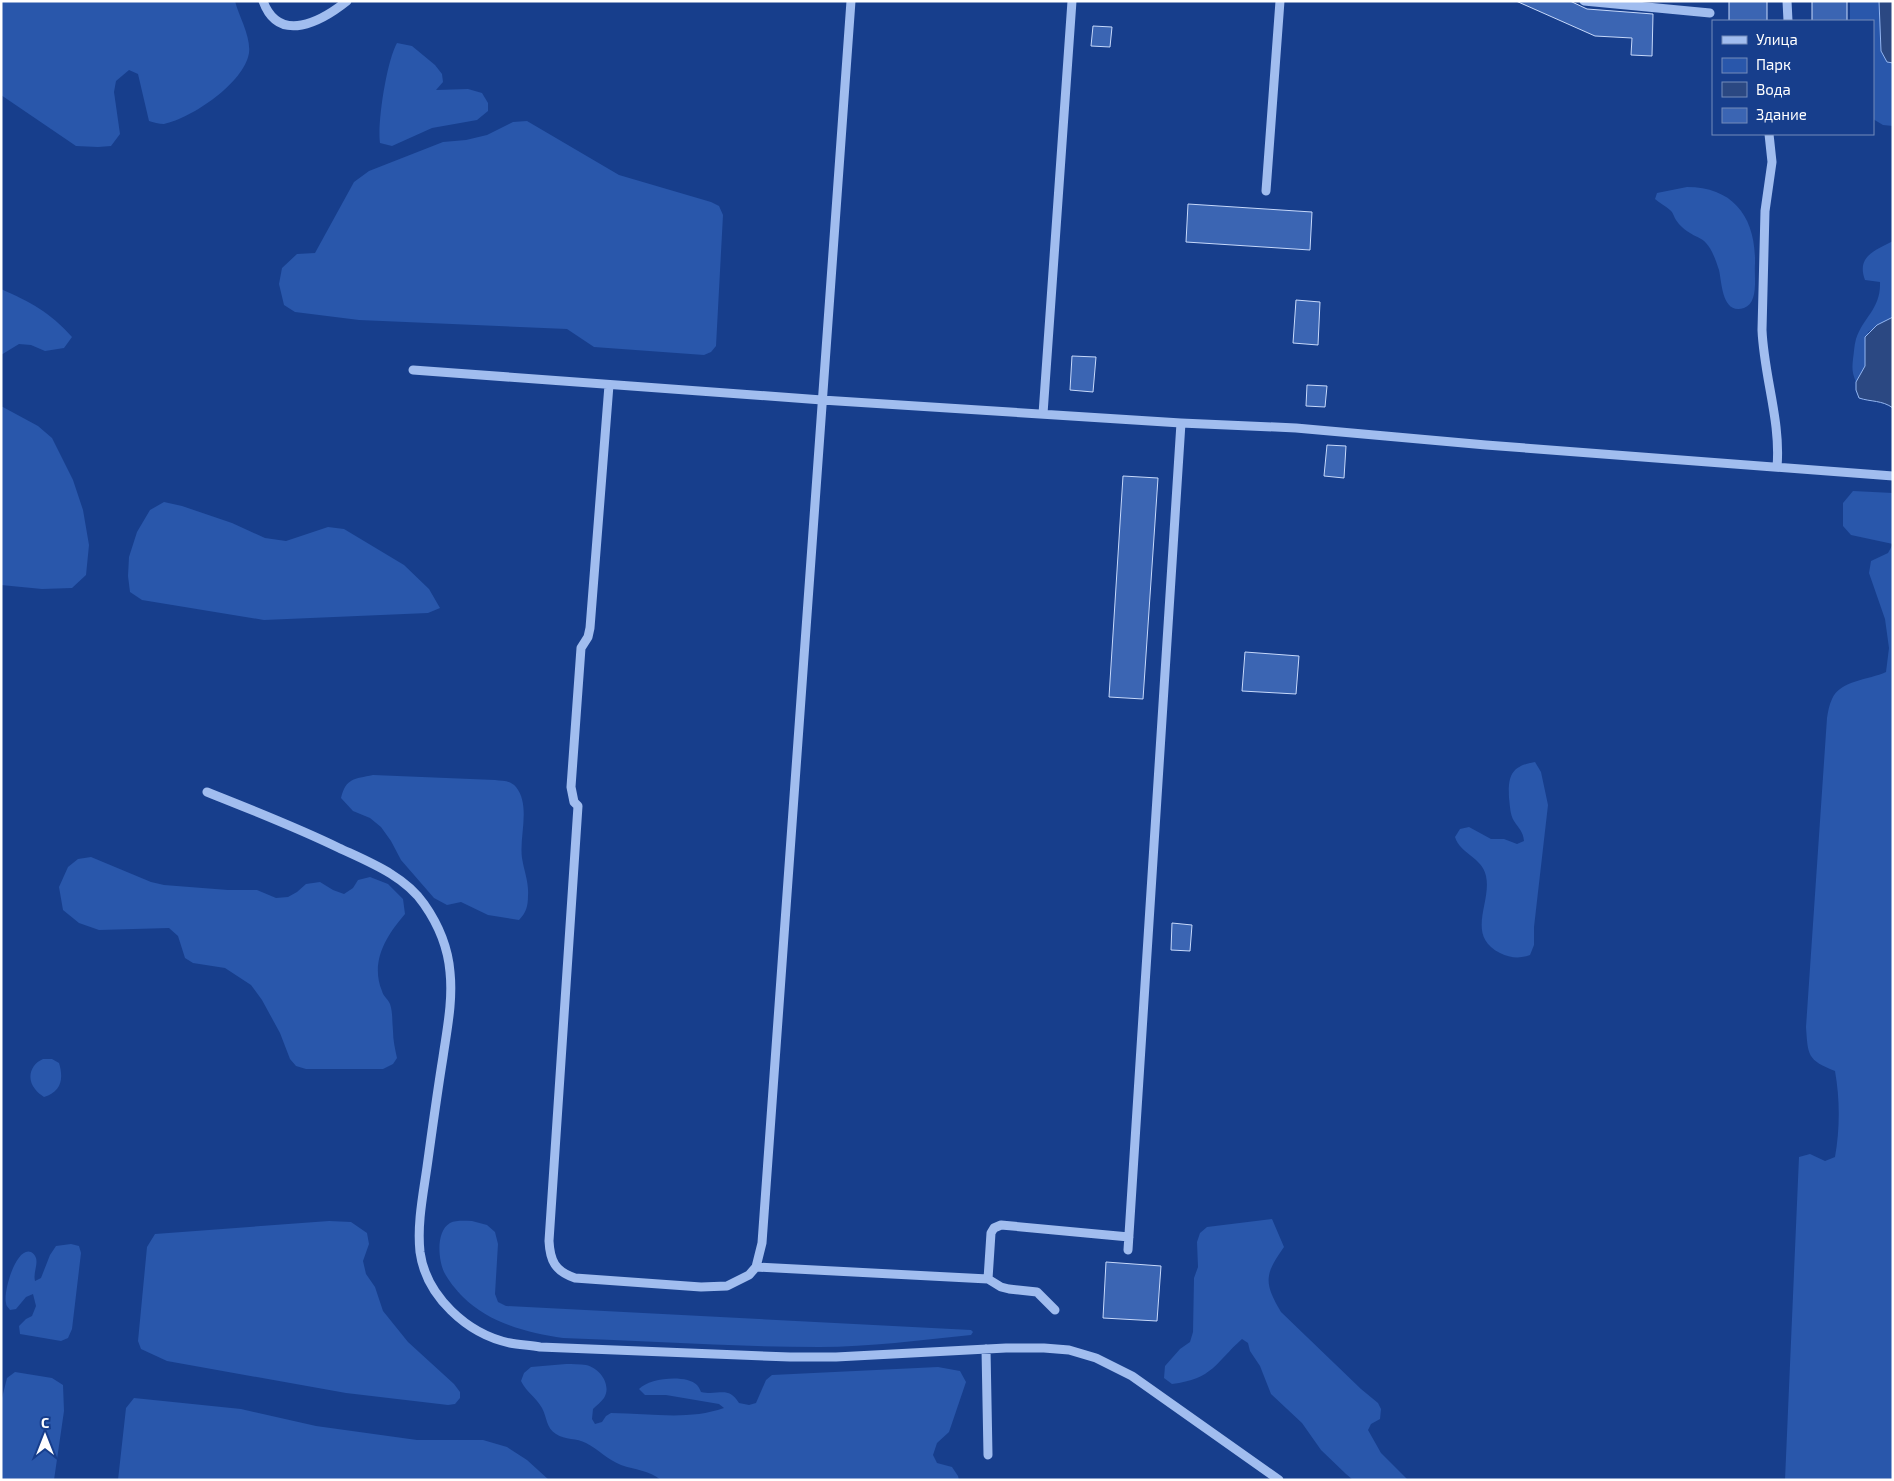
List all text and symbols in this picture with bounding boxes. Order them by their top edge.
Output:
legend [1712,20,1874,135]
text: Улица [1756,30,1798,48]
text: Парк [1756,55,1791,73]
text: Вода [1756,80,1791,98]
text: Здание [1756,105,1807,123]
north arrow [20,1411,70,1461]
text: С [41,1414,49,1431]

